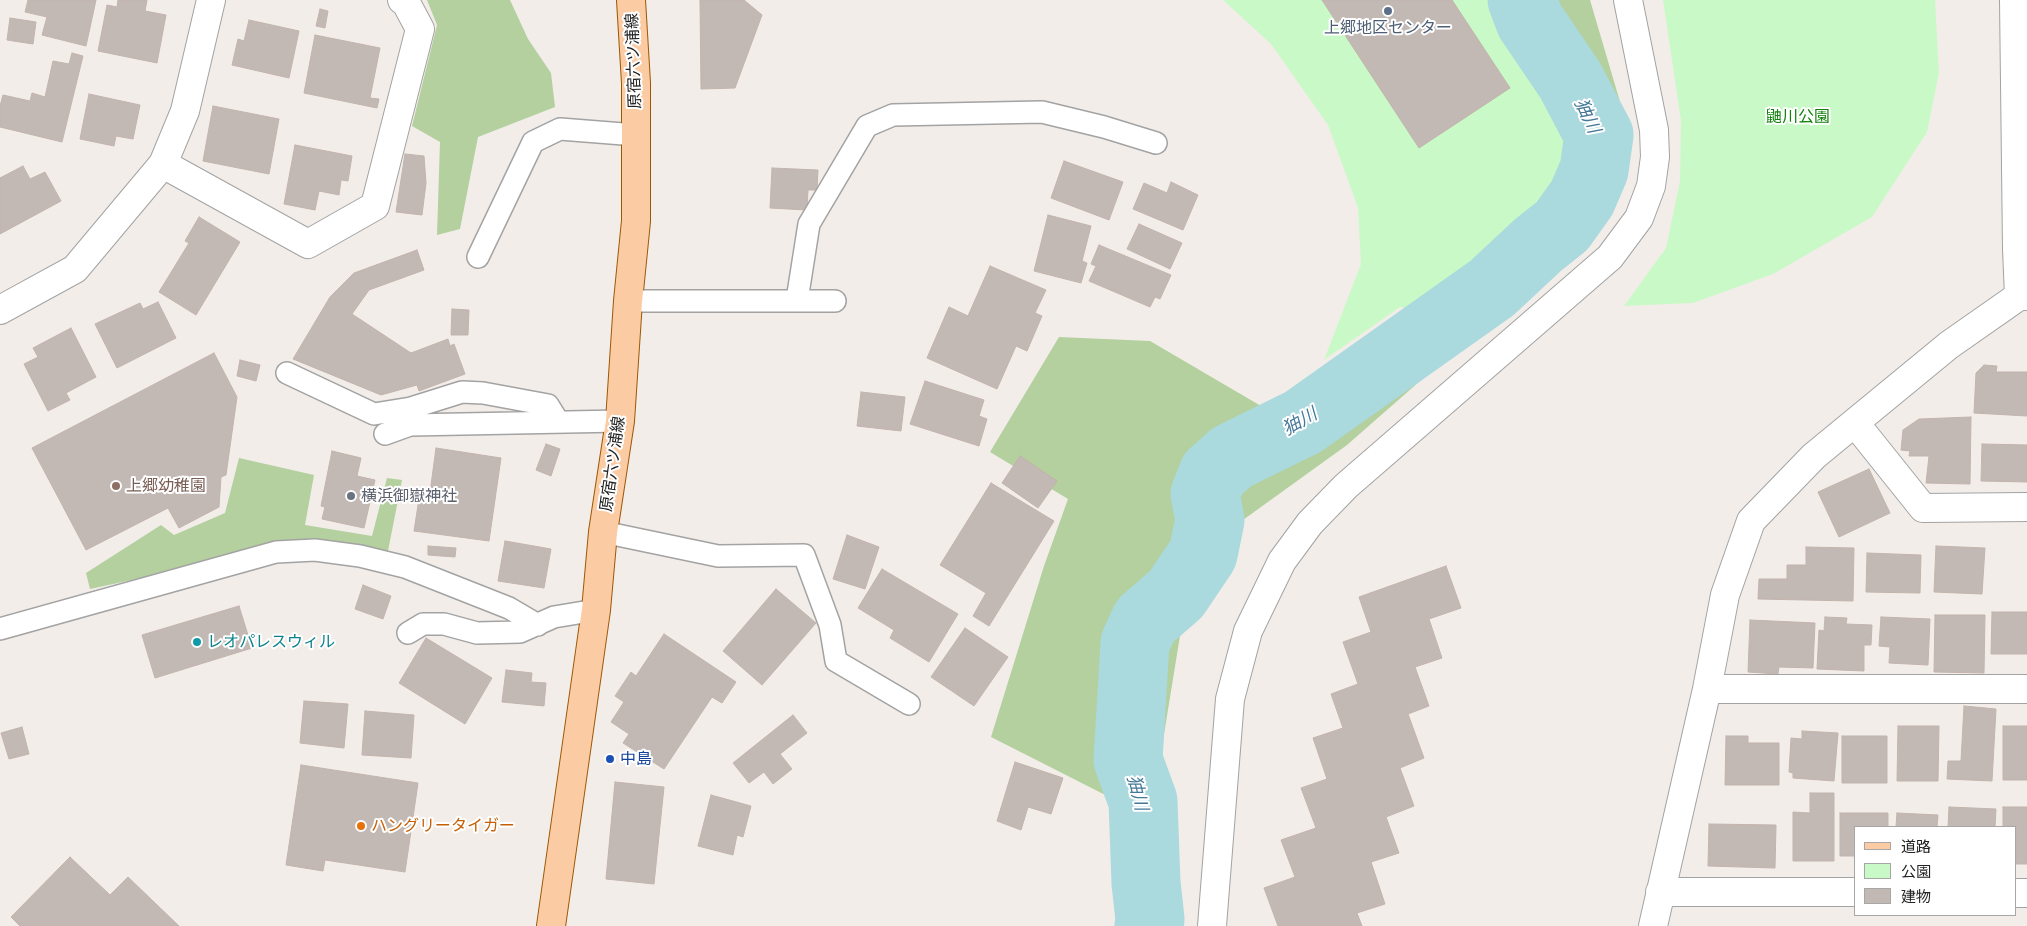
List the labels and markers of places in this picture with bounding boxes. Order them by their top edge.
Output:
marker: 上郷地区センター [1382,5,1394,17]
place label: 上郷地区センター [1324,18,1452,38]
place label: 上郷幼稚園 [126,476,206,496]
marker: 上郷幼稚園 [110,480,122,492]
place label: 横浜御嶽神社 [361,486,457,506]
marker: 横浜御嶽神社 [345,490,357,502]
place label: レオパレスウィル [207,632,335,652]
marker: レオパレスウィル [191,636,203,648]
place label: 中島 [620,749,652,769]
marker: 中島 [604,753,616,765]
place label: ハングリータイガー [371,816,515,836]
marker: ハングリータイガー [355,820,367,832]

